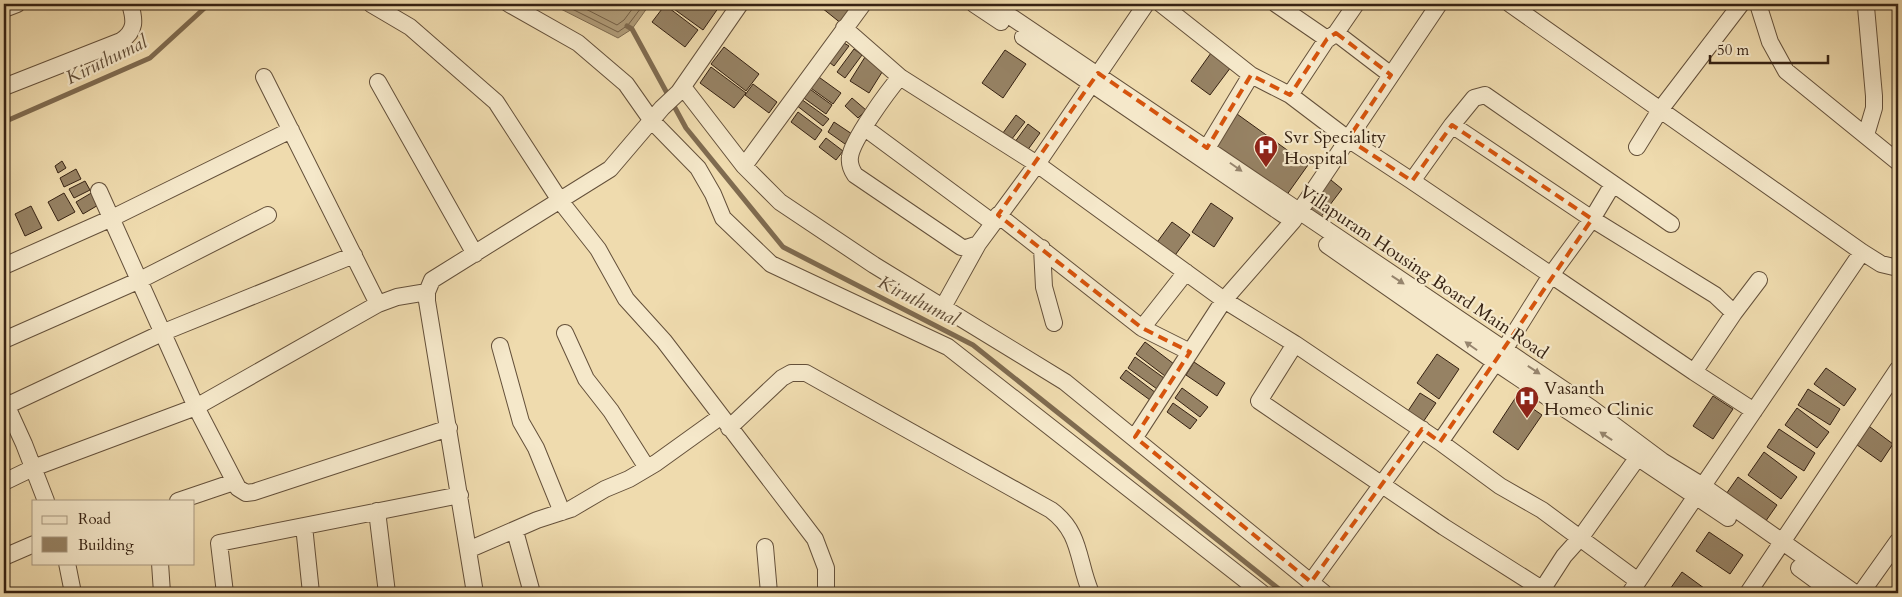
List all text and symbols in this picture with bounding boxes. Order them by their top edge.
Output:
water label: Kiruthumal [61,29,152,91]
scale bar [1710,32,1827,64]
text: 50 m [1717,40,1749,60]
place label: Svr Speciality Hospital [1284,125,1387,171]
hospital icon: Svr Speciality Hospital [1253,134,1279,168]
one-way arrow [1229,162,1243,172]
street label: Villapuram Housing Board Main Road [1294,180,1553,366]
water label: Kiruthumal [873,269,964,333]
one-way arrow [1392,275,1405,285]
one-way arrow [1464,341,1478,351]
one-way arrow [1527,365,1540,375]
place label: Vasanth Homeo Clinic [1544,376,1654,422]
hospital icon: Vasanth Homeo Clinic [1514,385,1540,419]
one-way arrow [1600,431,1613,441]
legend [32,500,195,564]
text: Road [78,509,111,529]
text: Building [78,535,134,555]

